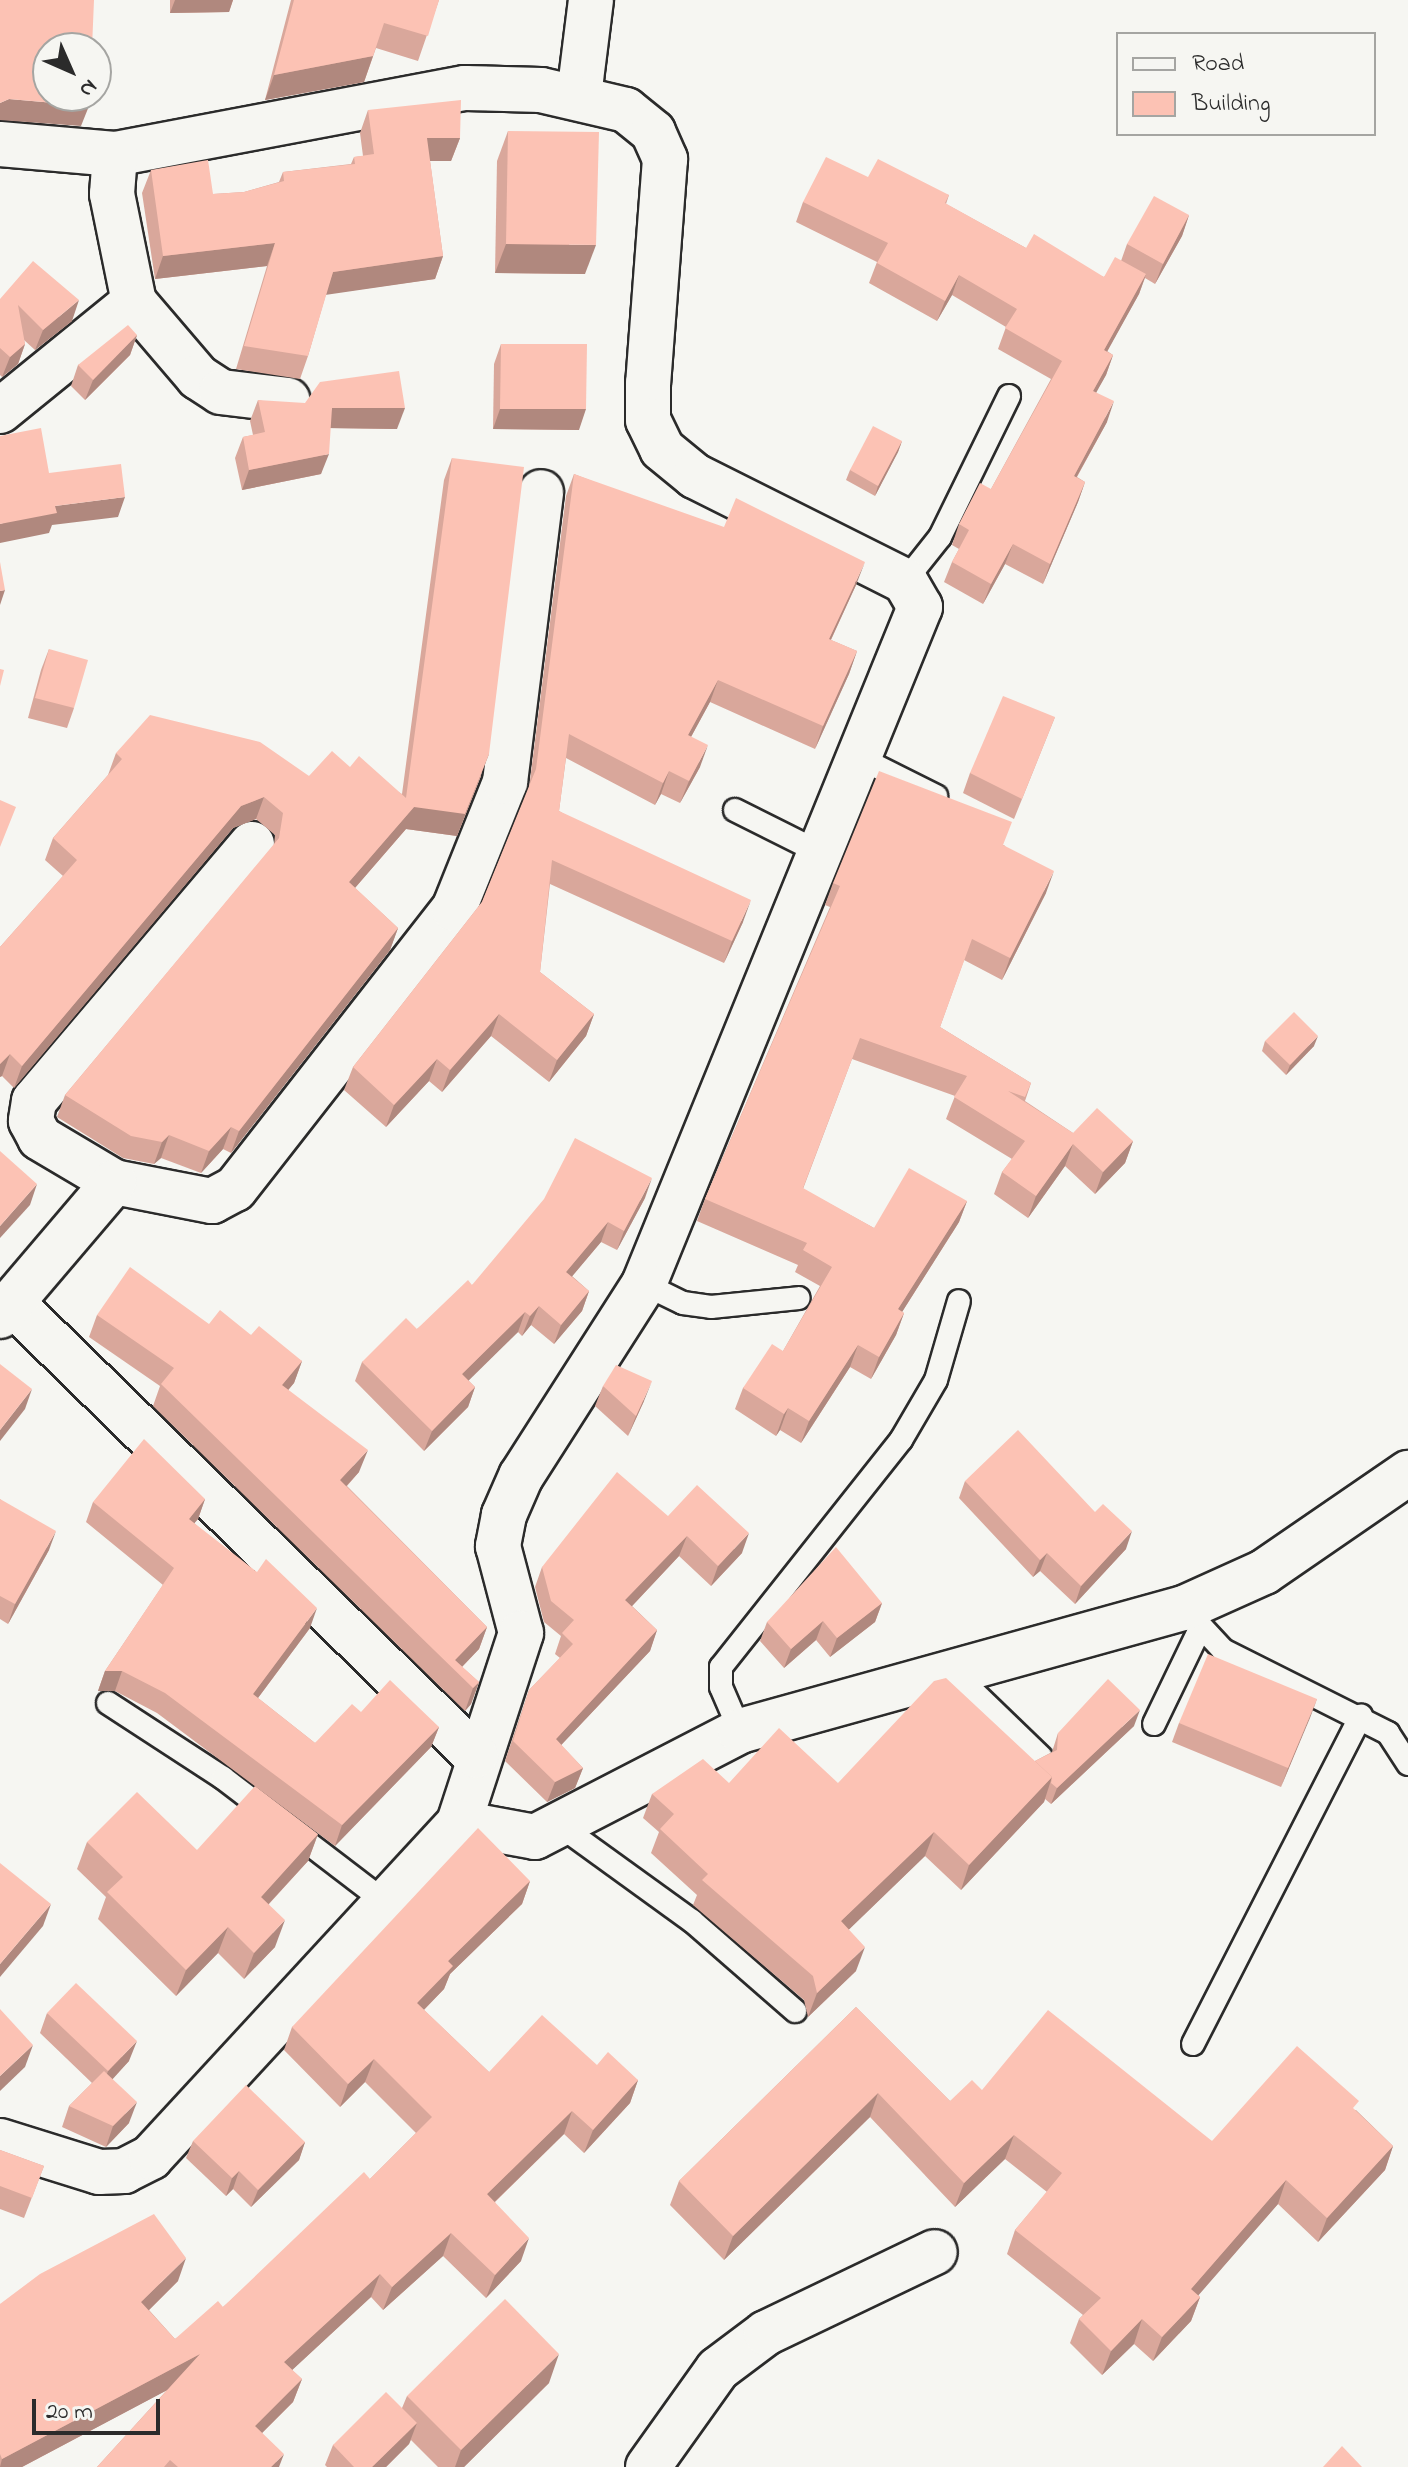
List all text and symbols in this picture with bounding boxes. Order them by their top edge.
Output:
north arrow [32,32,112,112]
legend [1116,32,1376,136]
text: Road [1192,47,1244,82]
text: N [71,71,104,104]
text: Building [1192,87,1271,122]
scale bar [36,2383,164,2433]
text: 20 m [46,2395,93,2430]

